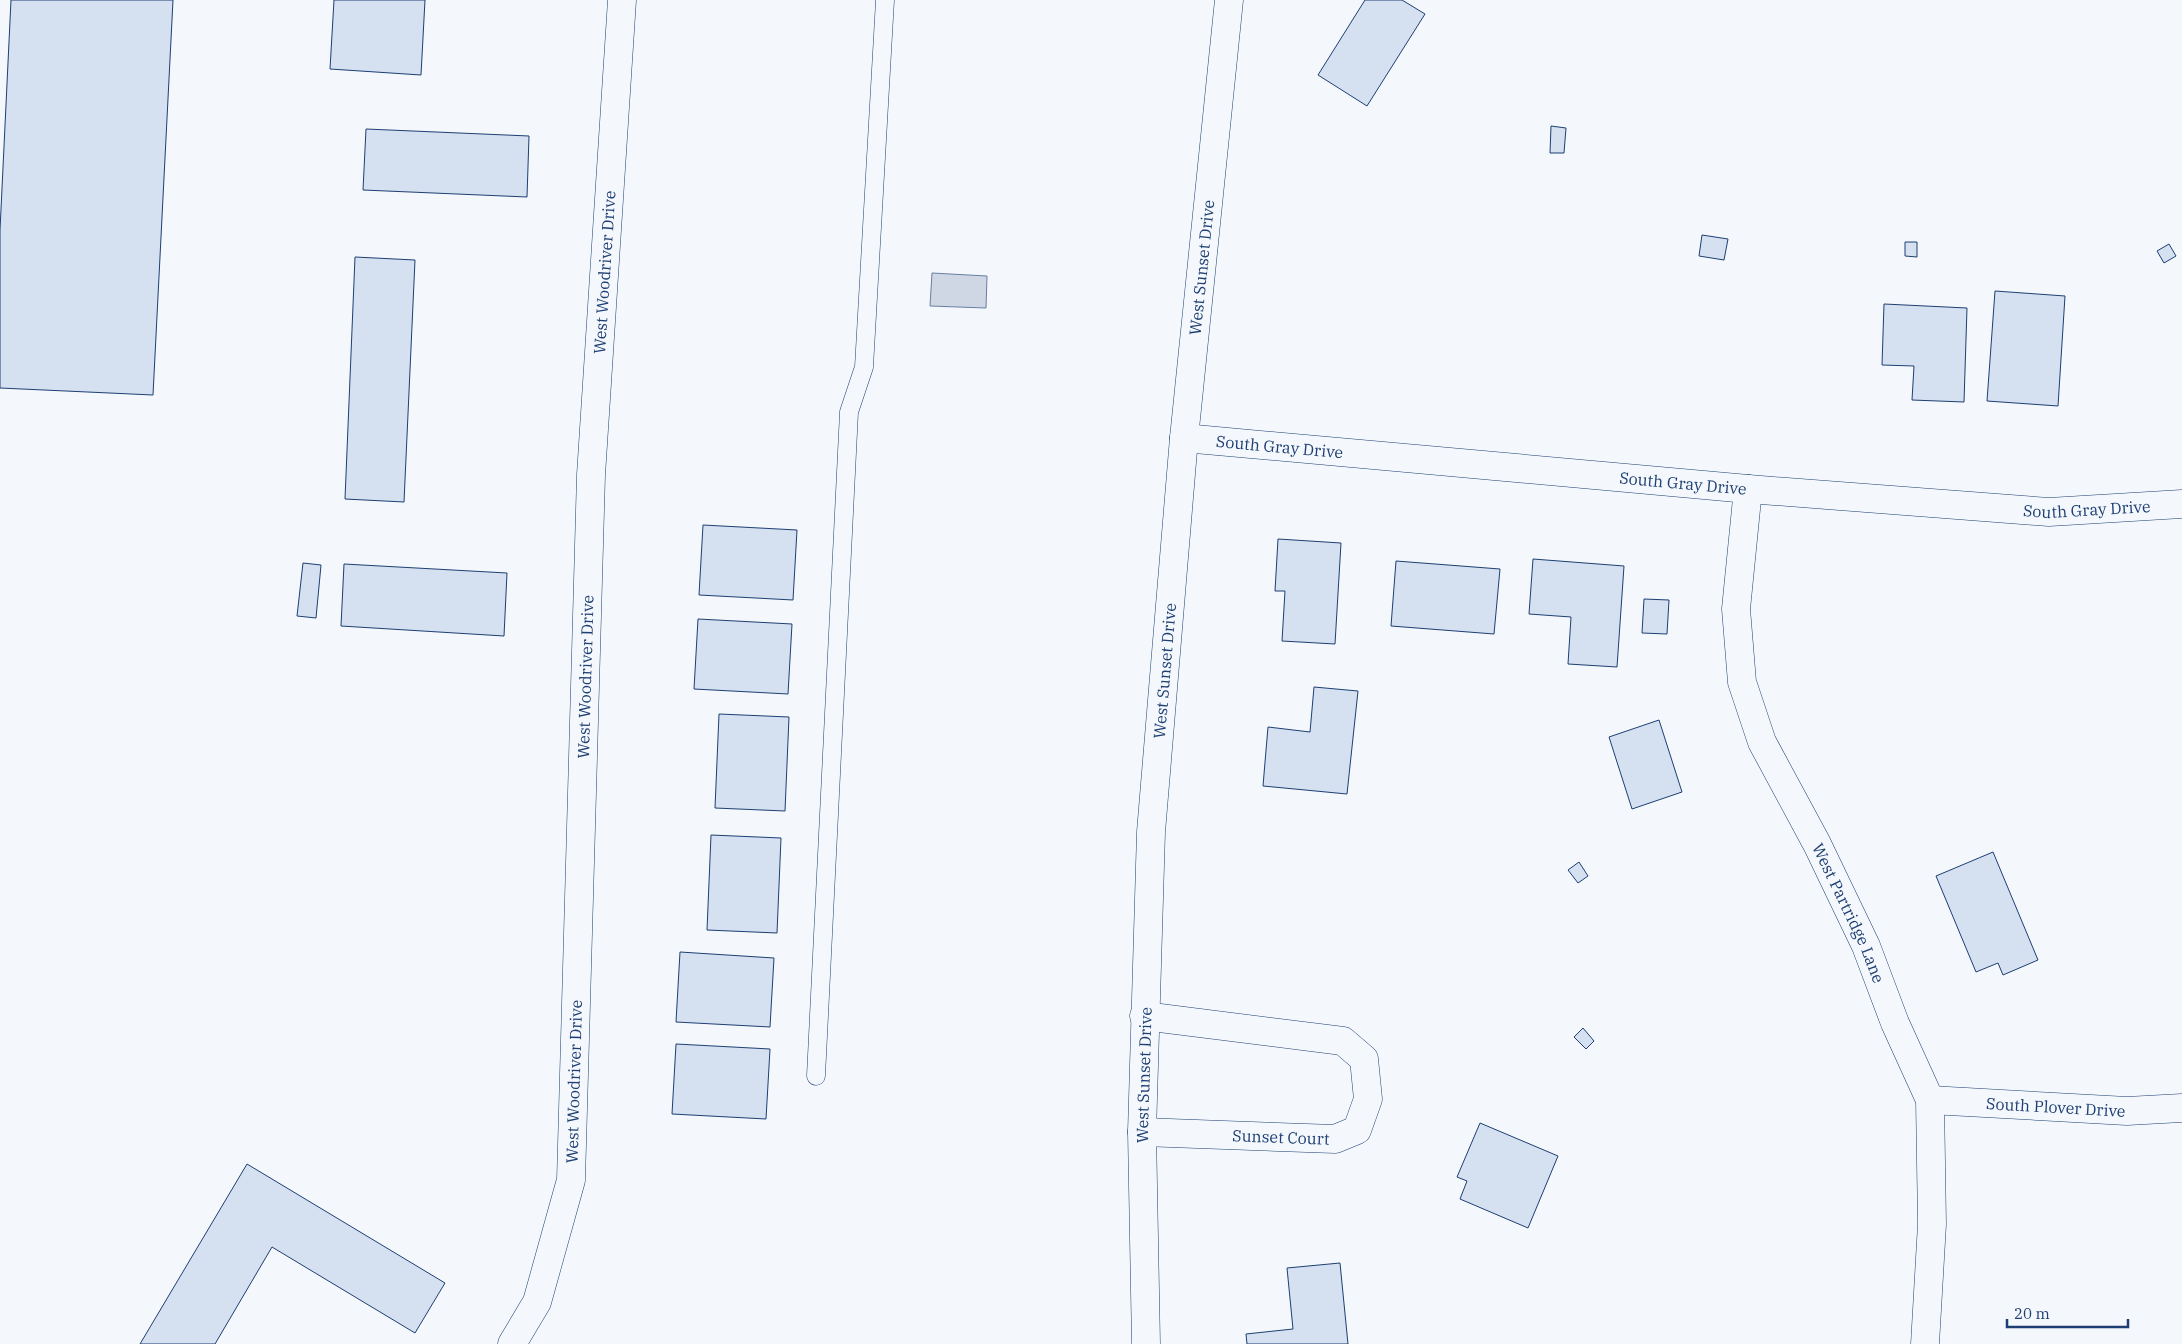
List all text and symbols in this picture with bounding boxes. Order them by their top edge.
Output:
street label: West Woodriver Drive [589,190,620,355]
street label: West Sunset Drive [1185,199,1218,336]
street label: South Gray Drive [1215,431,1344,462]
street label: South Gray Drive [1619,467,1747,499]
street label: South Gray Drive [2022,496,2151,522]
street label: West Woodriver Drive [573,595,598,759]
street label: West Sunset Drive [1149,602,1180,739]
street label: West Partridge Lane [1808,840,1889,986]
street label: West Woodriver Drive [561,999,586,1164]
street label: West Sunset Drive [1132,1007,1156,1143]
street label: South Plover Drive [1986,1093,2126,1121]
street label: Sunset Court [1232,1125,1330,1149]
scale bar [2007,1296,2128,1328]
text: 20 m [2014,1304,2050,1323]

